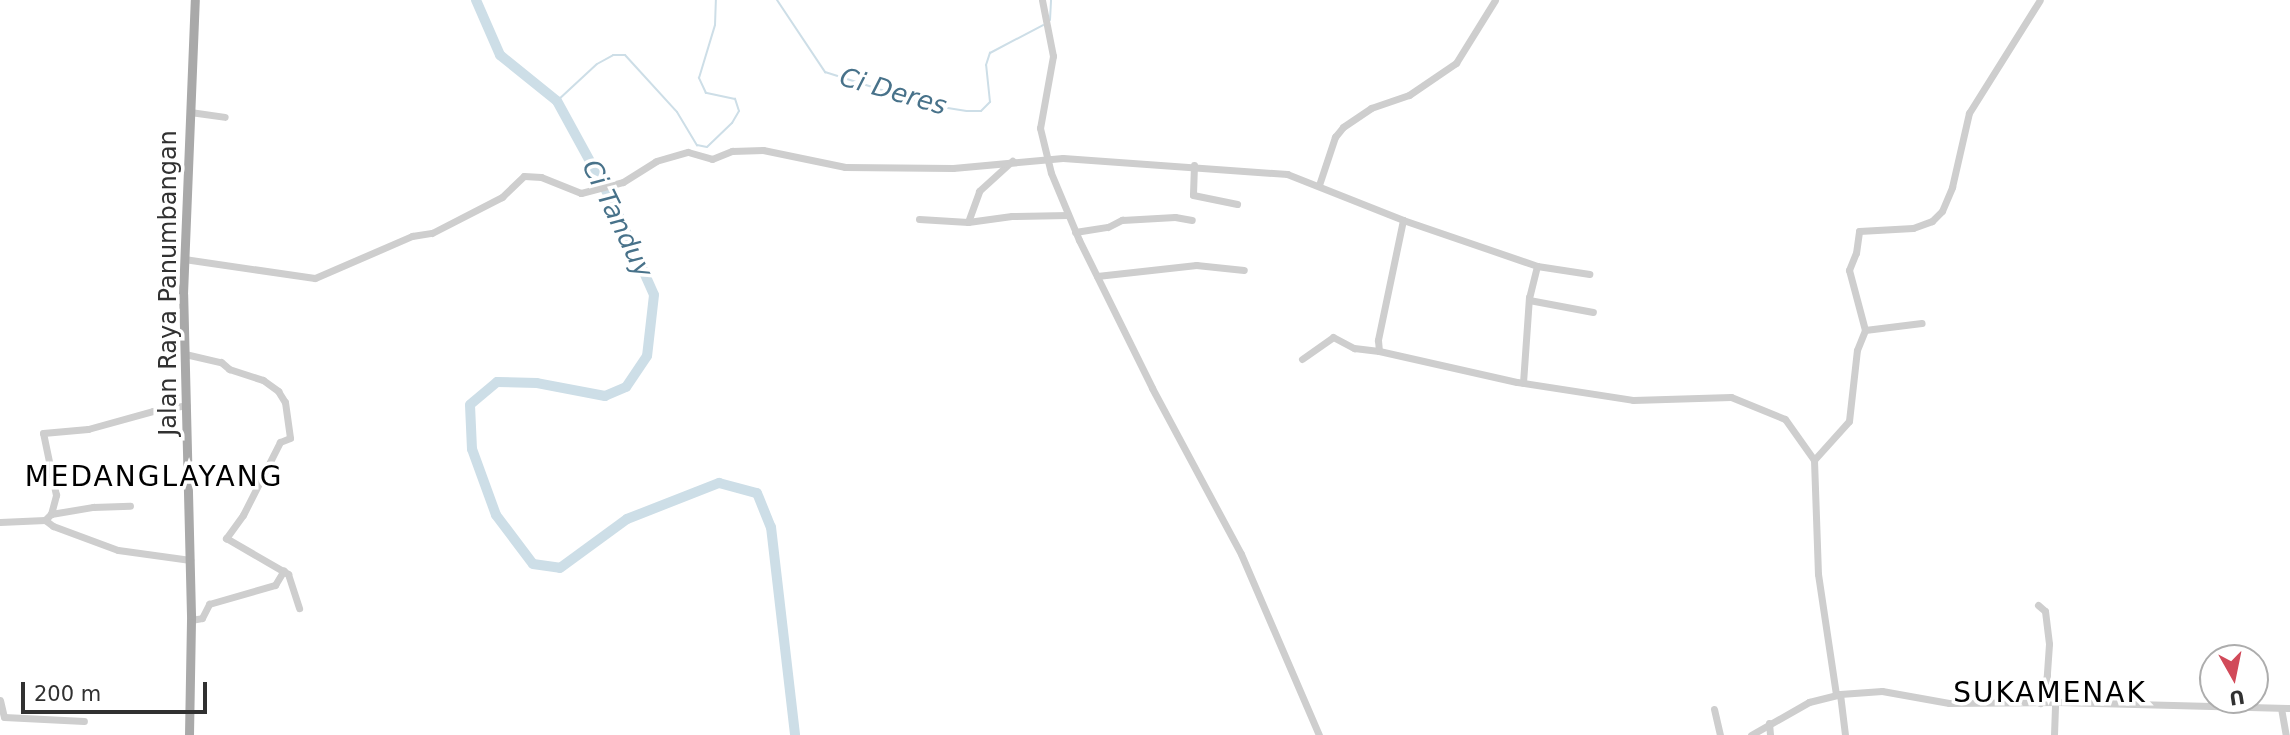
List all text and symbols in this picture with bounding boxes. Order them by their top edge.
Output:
water label: Ci Deres [836,62,950,122]
street label: Jalan Raya Panumbangan [155,130,183,436]
water label: Ci Tanduy [575,155,659,283]
district label: MEDANGLAYANG [26,460,282,494]
north arrow [2199,644,2269,714]
scale bar [24,668,210,712]
district label: SUKAMENAK [1954,676,2146,710]
text: 200 m [34,682,101,706]
text: U [2228,686,2246,710]

